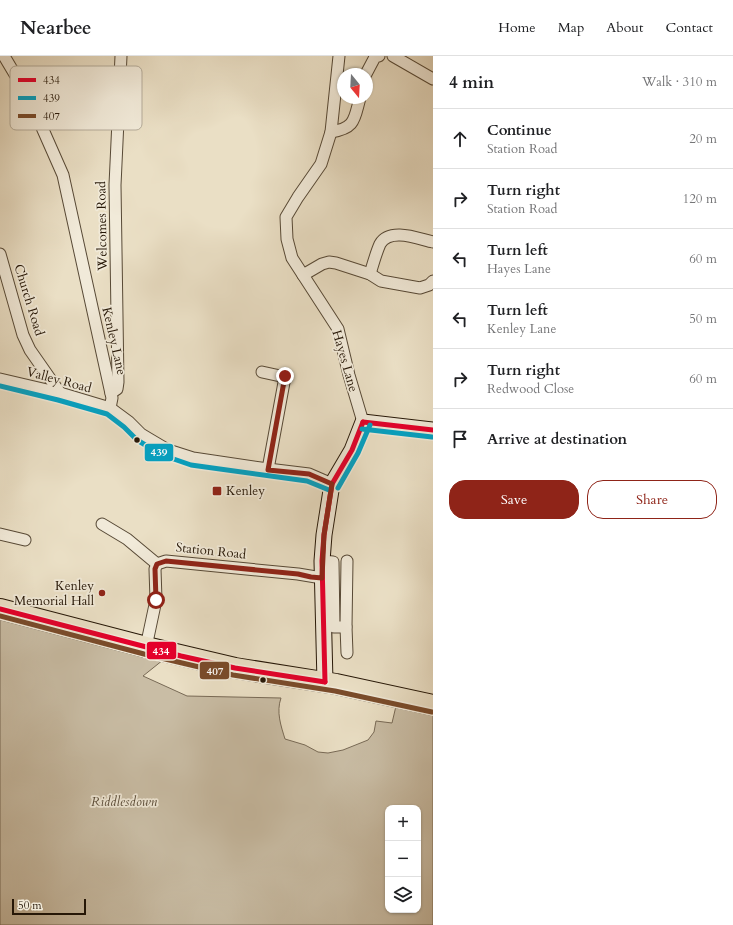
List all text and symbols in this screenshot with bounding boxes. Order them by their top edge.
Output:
text: Nearbee [20,15,91,41]
text: Home [498,18,536,37]
text: Map [558,18,584,37]
text: About [606,18,643,37]
text: Contact [665,18,713,37]
legend [10,66,142,130]
north arrow [337,68,373,104]
text: 4 min [449,71,494,94]
text: 434 [43,73,60,88]
text: Walk · 310 m [642,73,717,91]
text: 439 [43,91,60,106]
text: 407 [43,109,60,124]
text: Continue [487,120,552,140]
icon: ahead [449,128,471,150]
text: 20 m [689,130,717,148]
text: Station Road [487,140,557,158]
text: Turn right [487,180,560,200]
street label: Welcomes Road [92,181,112,272]
icon: right [449,188,471,210]
text: 120 m [683,190,717,208]
text: Station Road [487,200,557,218]
text: Turn left [487,240,548,260]
icon: left [449,248,471,270]
text: 60 m [689,250,717,268]
text: Hayes Lane [487,260,551,278]
street label: Church Road [10,262,48,338]
text: Turn left [487,300,548,320]
street label: Kenley Lane [97,305,131,377]
icon: left [449,308,471,330]
text: 50 m [689,310,717,328]
text: Kenley Lane [487,320,556,338]
street label: Hayes Lane [328,328,362,394]
text: Turn right [487,360,560,380]
street label: Valley Road [24,363,94,397]
route end [276,367,294,385]
icon: right [449,368,471,390]
text: 60 m [689,370,717,388]
text: Redwood Close [487,380,574,398]
icon: arrive [449,428,471,450]
text: Arrive at destination [487,429,627,449]
unlabelled marker [132,435,142,445]
line badge: 439 [144,443,174,462]
text: 439 [151,445,168,460]
button: Save [449,480,579,519]
button: Share [587,480,717,519]
place label: Kenley [226,482,265,500]
marker: Kenley [211,485,223,497]
street label: Station Road [175,538,247,564]
place label: Kenley Memorial Hall [14,577,95,610]
marker: Kenley Memorial Hall [97,588,107,598]
route start [147,591,165,609]
line badge: 434 [146,641,177,660]
text: 434 [153,644,170,659]
line badge: 407 [199,661,230,680]
text: 407 [207,664,224,679]
unlabelled marker [258,675,268,685]
park label: Riddlesdown [91,793,158,811]
map controls [385,805,421,913]
button: + [385,805,421,841]
button: − [385,841,421,877]
button: layers [385,877,421,913]
scale bar [12,897,86,916]
text: 50 m [18,898,42,913]

